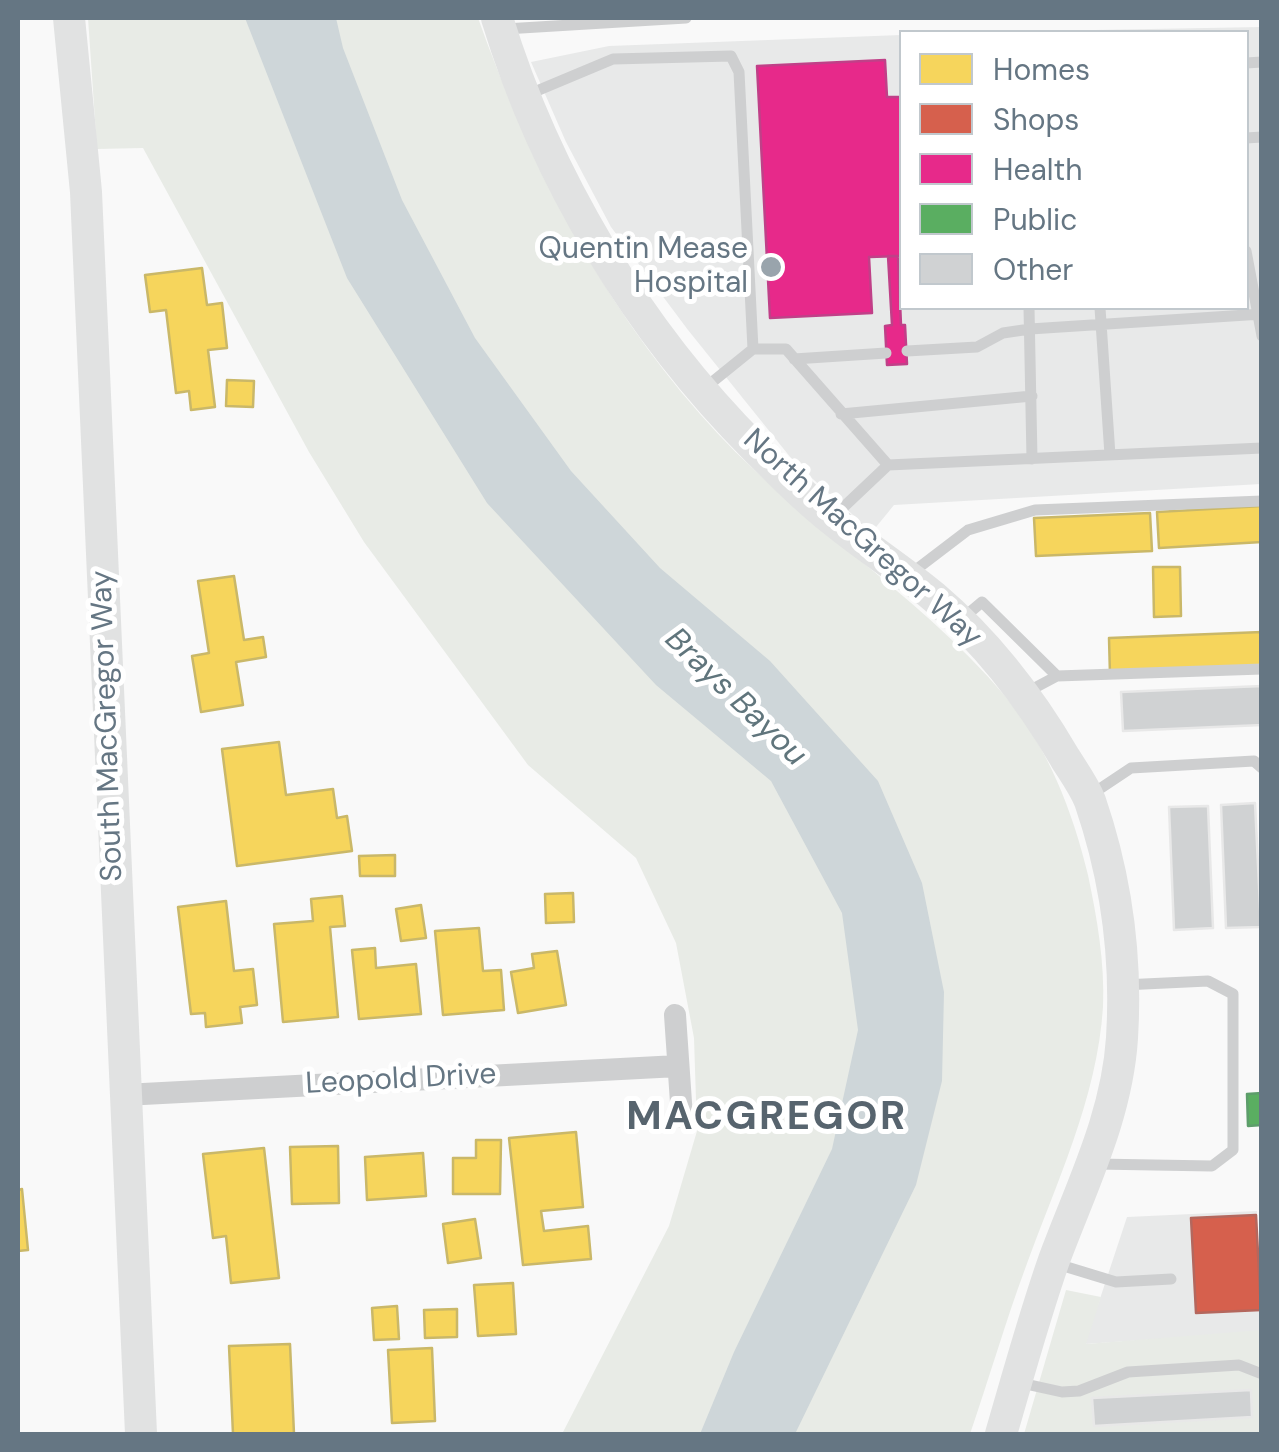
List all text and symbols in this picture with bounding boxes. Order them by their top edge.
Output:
legend [899,30,1249,310]
text: Homes [993,50,1090,89]
text: Shops [993,100,1079,139]
text: Health [993,150,1083,189]
text: Public [993,200,1077,239]
place label: Quentin Mease Hospital [538,232,748,302]
text: Other [993,250,1073,289]
marker: Quentin Mease Hospital [758,254,784,280]
street label: North MacGregor Way [735,422,989,656]
street label: South MacGregor Way [85,570,131,882]
water label: Brays Bayou [656,621,814,775]
street label: Leopold Drive [305,1057,497,1103]
district label: MACGREGOR [626,1095,908,1143]

